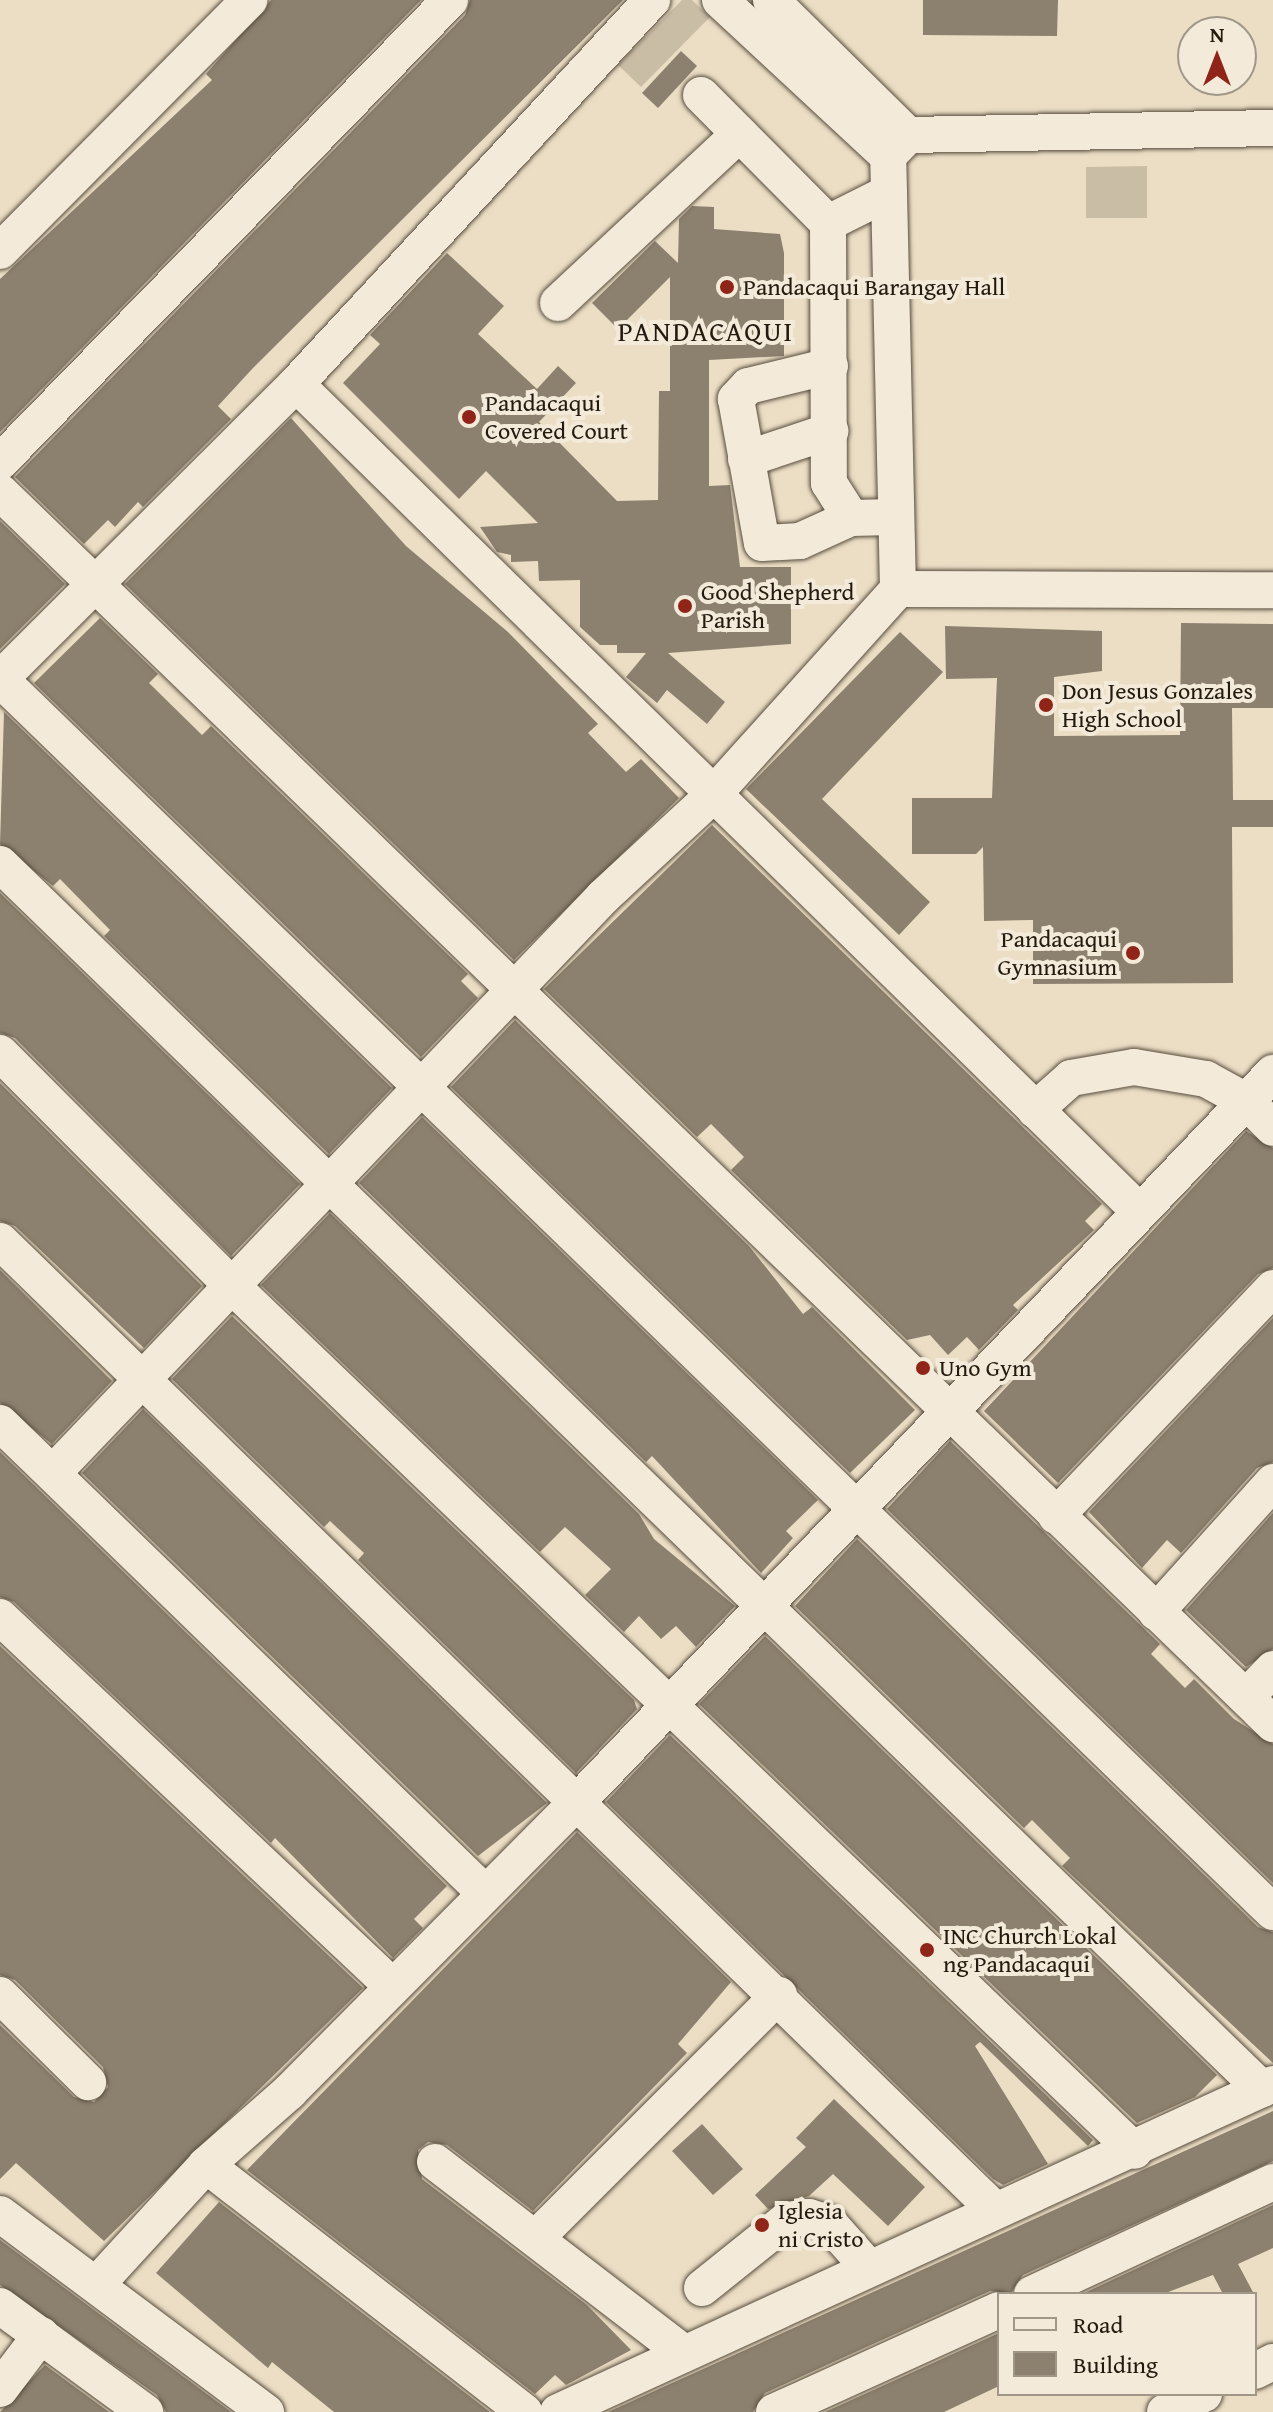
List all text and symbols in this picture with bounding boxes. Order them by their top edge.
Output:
north arrow [1177,16,1257,96]
text: N [1210,18,1224,50]
place label: Pandacaqui Barangay Hall [743,273,1005,301]
marker: Pandacaqui Barangay Hall [718,278,736,296]
district label: PANDACAQUI [618,314,794,348]
place label: Pandacaqui Covered Court [485,389,628,445]
marker: Pandacaqui Covered Court [460,408,478,426]
place label: Good Shepherd Parish [701,578,854,634]
marker: Good Shepherd Parish [676,597,694,615]
place label: Don Jesus Gonzales High School [1062,677,1253,733]
marker: Don Jesus Gonzales High School [1037,696,1055,714]
place label: Pandacaqui Gymnasium [998,925,1117,981]
marker: Pandacaqui Gymnasium [1124,944,1142,962]
place label: Uno Gym [939,1354,1032,1382]
marker: Uno Gym [914,1359,932,1377]
place label: INC Church Lokal ng Pandacaqui [943,1922,1117,1978]
marker: INC Church Lokal ng Pandacaqui [918,1941,936,1959]
place label: Iglesia ni Cristo [778,2197,863,2253]
marker: Iglesia ni Cristo [753,2216,771,2234]
legend [997,2292,1257,2396]
text: Road [1073,2307,1123,2342]
text: Building [1073,2347,1158,2382]

